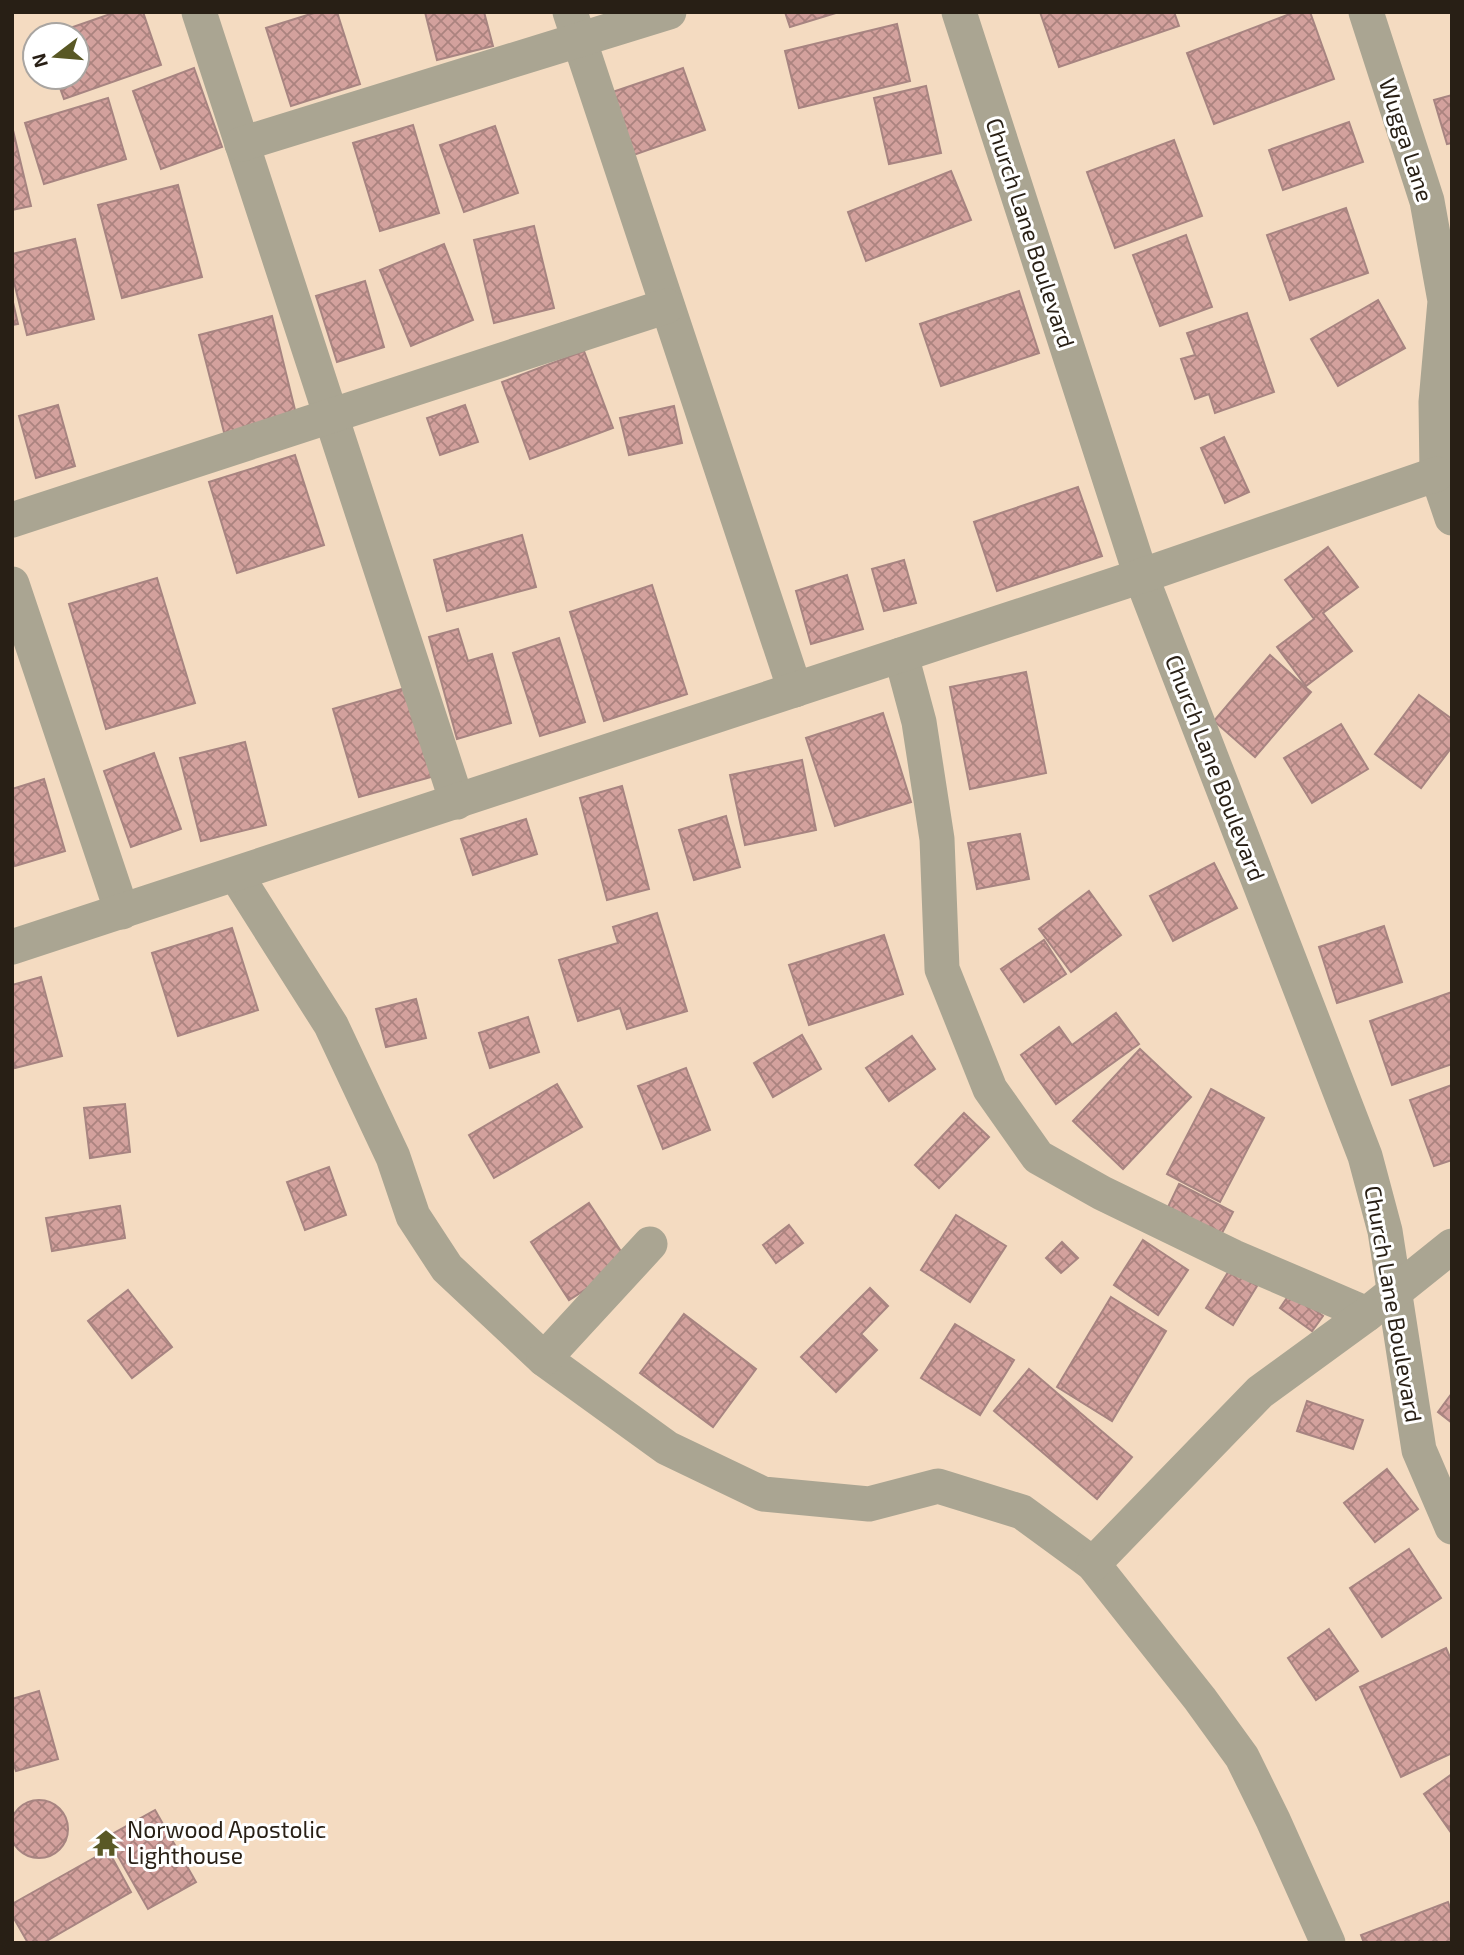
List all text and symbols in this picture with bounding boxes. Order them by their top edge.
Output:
north arrow [21,21,91,91]
text: N [26,51,52,71]
street label: Wugga Lane [1374,74,1440,205]
street label: Church Lane Boulevard [981,114,1081,351]
street label: Church Lane Boulevard [1160,651,1272,885]
street label: Church Lane Boulevard [1359,1183,1429,1424]
place label: Norwood Apostolic Lighthouse [127,1815,326,1869]
temple icon: Norwood Apostolic Lighthouse [91,1828,121,1858]

